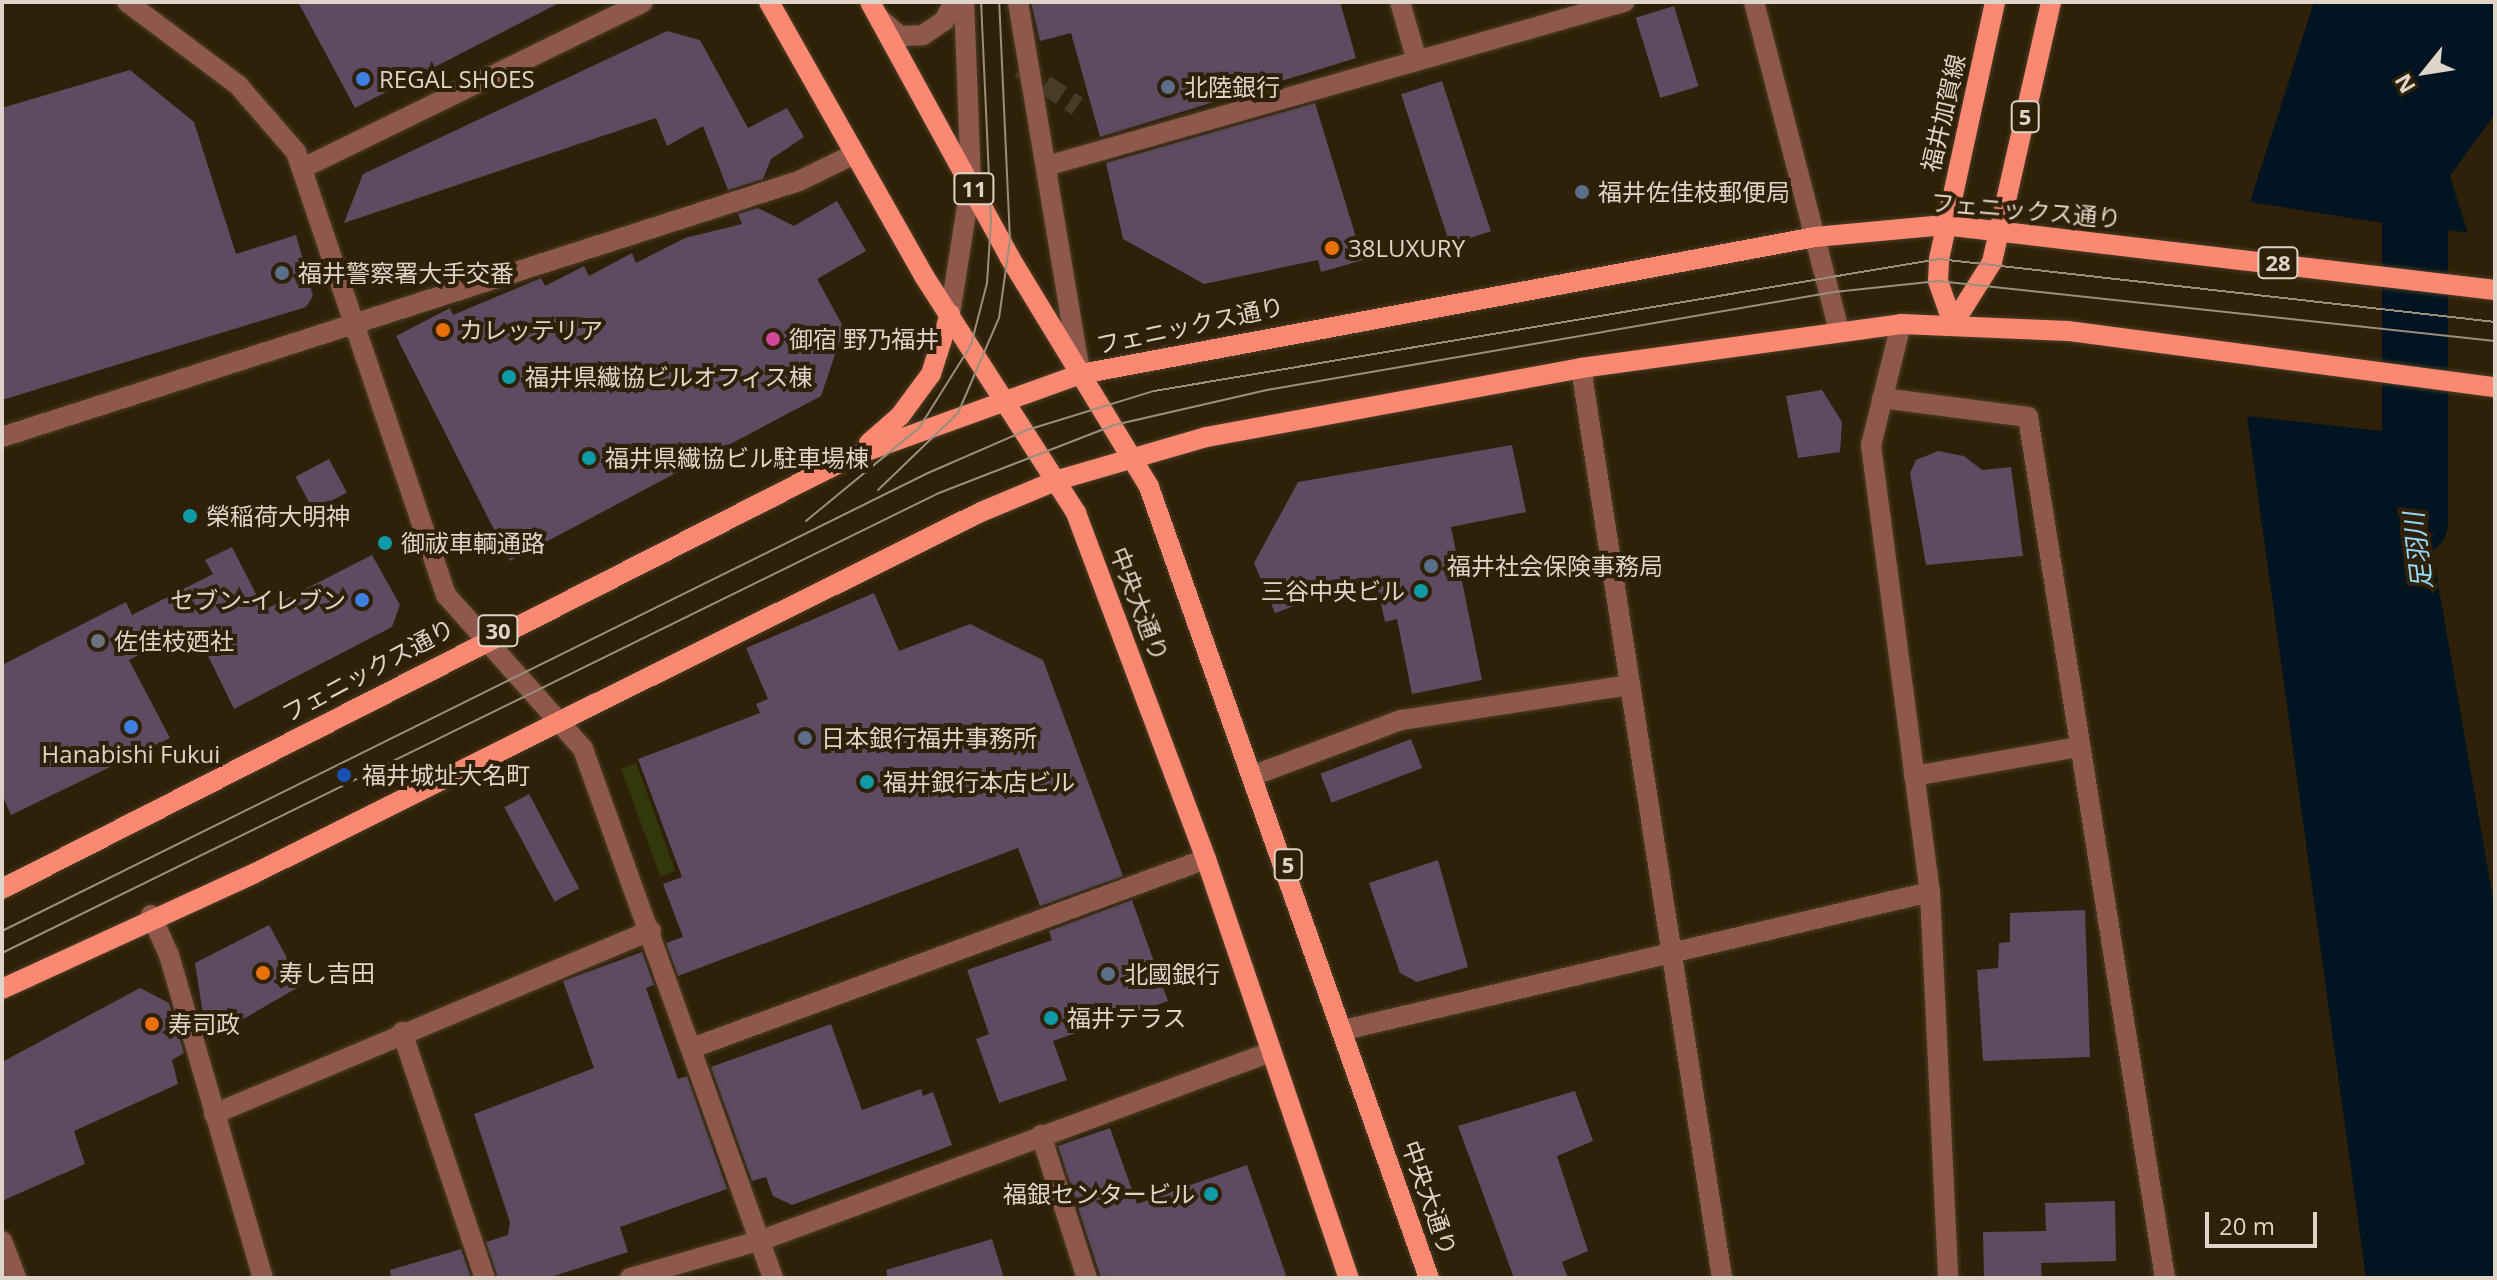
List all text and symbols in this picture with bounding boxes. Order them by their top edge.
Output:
north arrow [2385,32,2465,112]
street label: 福井加賀線 [1915,51,1971,175]
place label: REGAL SHOES [379,65,535,93]
text: N [2387,69,2422,99]
marker: REGAL SHOES [354,70,372,88]
place label: 北陸銀行 [1184,73,1280,101]
marker: 北陸銀行 [1159,78,1177,96]
road number: 5 [2009,99,2041,135]
road number: 11 [952,171,996,207]
place label: 福井佐佳枝郵便局 [1598,178,1790,206]
marker: 福井佐佳枝郵便局 [1573,183,1591,201]
street label: フェニックス通り [1929,187,2123,233]
place label: 38LUXURY [1348,234,1465,262]
marker: 38LUXURY [1323,239,1341,257]
road number: 28 [2256,245,2300,281]
place label: 福井警察署大手交番 [298,259,514,287]
marker: 福井警察署大手交番 [273,264,291,282]
street label: フェニックス通り [1093,291,1287,359]
place label: カレッテリア [459,316,603,344]
marker: カレッテリア [434,321,452,339]
place label: 御宿 野乃福井 [789,325,939,353]
marker: 御宿 野乃福井 [764,330,782,348]
place label: 福井県繊協ビルオフィス棟 [525,363,813,391]
marker: 福井県繊協ビルオフィス棟 [500,368,518,386]
place label: 福井県繊協ビル駐車場棟 [605,444,869,472]
marker: 福井県繊協ビル駐車場棟 [580,449,598,467]
place label: 榮稲荷大明神 [206,502,350,530]
marker: 榮稲荷大明神 [181,507,199,525]
water label: 足羽川 [2398,510,2438,592]
place label: 御祓車輌通路 [401,529,545,557]
marker: 御祓車輌通路 [376,534,394,552]
street label: 中央大通り [1105,543,1175,665]
place label: 福井社会保険事務局 [1447,552,1663,580]
marker: 福井社会保険事務局 [1422,557,1440,575]
place label: 三谷中央ビル [1261,577,1405,605]
marker: 三谷中央ビル [1412,582,1430,600]
place label: セブン-イレブン [170,586,346,614]
marker: セブン-イレブン [353,591,371,609]
street label: フェニックス通り [276,612,460,728]
road number: 30 [476,613,520,649]
place label: 佐佳枝廼社 [114,627,234,655]
marker: 佐佳枝廼社 [89,632,107,650]
marker: Hanabishi Fukui [122,718,140,736]
place label: 日本銀行福井事務所 [821,724,1037,752]
marker: 日本銀行福井事務所 [796,729,814,747]
place label: Hanabishi Fukui [42,740,220,768]
place label: 福井城址大名町 [362,761,530,789]
marker: 福井城址大名町 [333,764,355,786]
place label: 福井銀行本店ビル [883,768,1075,796]
marker: 福井銀行本店ビル [858,773,876,791]
road number: 5 [1272,847,1304,883]
place label: 寿し吉田 [279,959,375,987]
place label: 北國銀行 [1124,960,1220,988]
marker: 寿し吉田 [254,964,272,982]
marker: 北國銀行 [1099,965,1117,983]
place label: 福井テラス [1067,1004,1187,1032]
marker: 福井テラス [1042,1009,1060,1027]
place label: 寿司政 [168,1010,240,1038]
marker: 寿司政 [143,1015,161,1033]
street label: 中央大通り [1397,1137,1463,1259]
place label: 福銀センタービル [1003,1180,1195,1208]
marker: 福銀センタービル [1202,1185,1220,1203]
scale bar [2209,1196,2321,1246]
text: 20 m [2219,1209,2275,1242]

